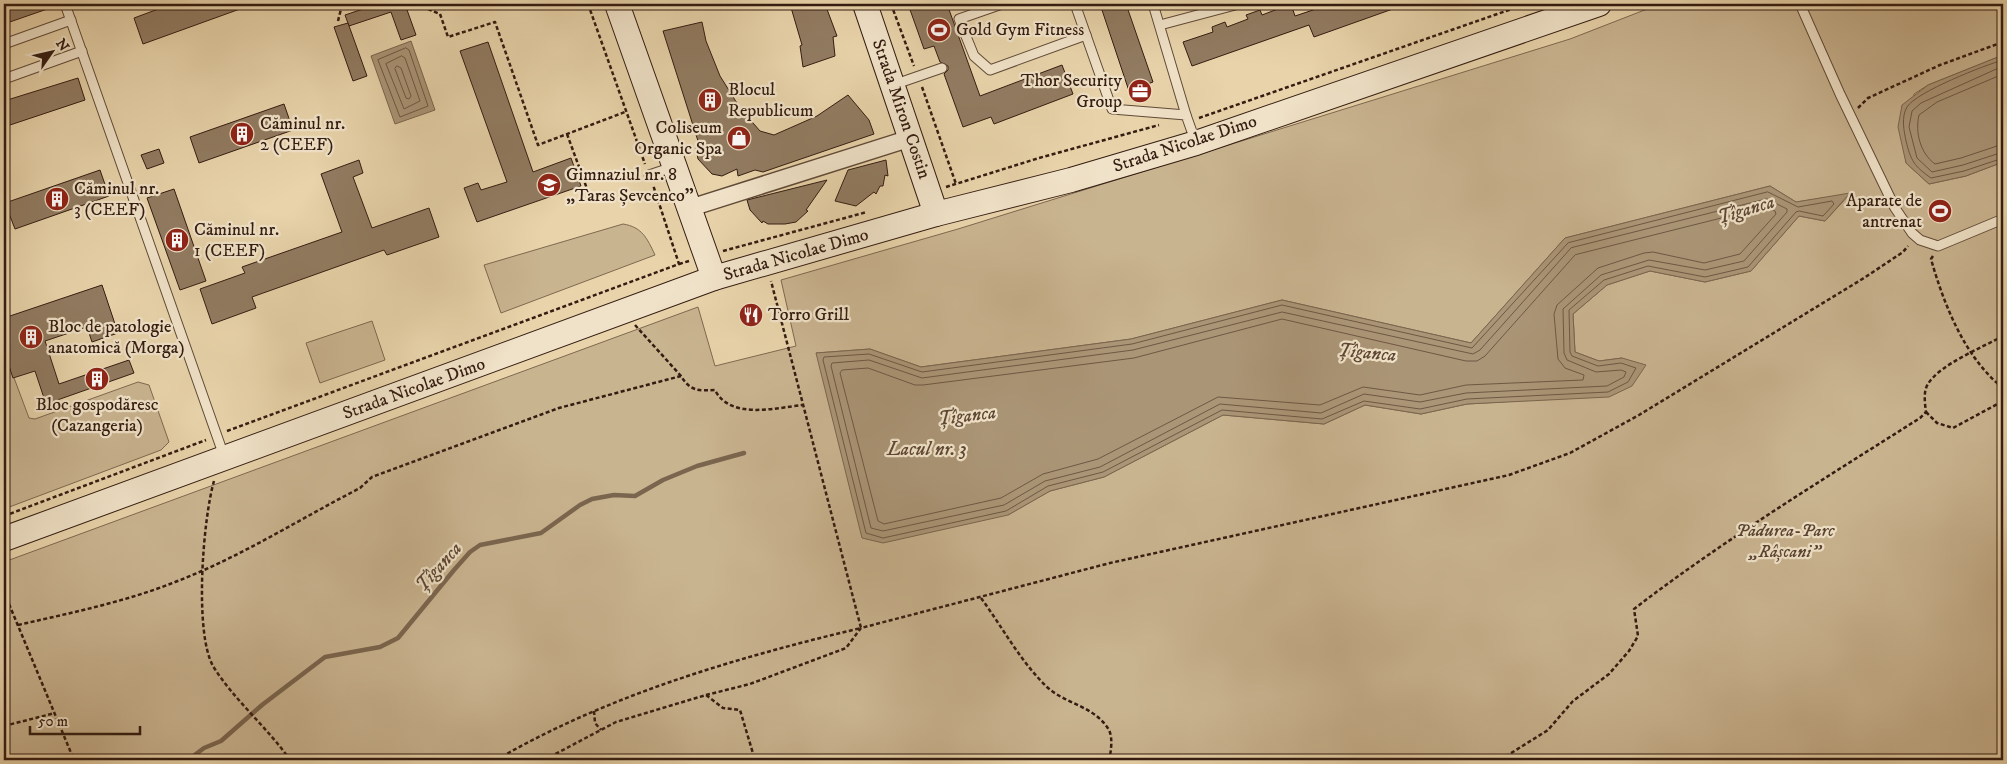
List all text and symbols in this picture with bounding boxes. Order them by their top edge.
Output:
sports icon: Gold Gym Fitness [926,17,952,43]
place label: Gold Gym Fitness [956,19,1084,41]
north arrow [28,28,78,78]
text: N [51,35,73,56]
street label: Strada Miron Costin [867,36,935,182]
place label: Thor Security Group [1021,70,1122,113]
office icon: Thor Security Group [1127,78,1153,104]
place label: Blocul Republicum [728,79,813,122]
building icon: Blocul Republicum [697,87,723,113]
street label: Strada Nicolae Dimo [1110,110,1260,178]
place label: Căminul nr. 2 (CEEF) [260,113,345,156]
place label: Coliseum Organic Spa [634,117,722,160]
building icon: Căminul nr. 2 (CEEF) [229,121,255,147]
shop icon: Coliseum Organic Spa [726,125,752,151]
place label: Gimnaziul nr. 8 „Taras Șevcenco” [566,164,694,207]
school or university icon: Gimnaziul nr. 8 „Taras Șevcenco” [536,172,562,198]
place label: Căminul nr. 3 (CEEF) [74,178,159,221]
building icon: Căminul nr. 3 (CEEF) [44,186,70,212]
water label: Țîganca [1715,190,1777,230]
place label: Aparate de antrenat [1846,190,1922,233]
sports icon: Aparate de antrenat [1927,198,1953,224]
place label: Căminul nr. 1 (CEEF) [194,219,279,262]
street label: Strada Nicolae Dimo [721,224,871,286]
building icon: Căminul nr. 1 (CEEF) [164,227,190,253]
restaurant icon: Torro Grill [738,302,764,328]
place label: Torro Grill [768,304,850,326]
place label: Bloc de patologie anatomică (Morga) [48,316,185,359]
building icon: Bloc de patologie anatomică (Morga) [18,324,44,350]
water label: Țîganca [1337,339,1397,367]
street label: Strada Nicolae Dimo [340,353,488,425]
building icon: Bloc gospodăresc (Cazangeria) [84,366,110,392]
place label: Bloc gospodăresc (Cazangeria) [36,394,159,437]
water label: Țîganca [937,401,997,431]
water label: Lacul nr. 3 [886,438,967,461]
park label: Pădurea-Parc „Râșcani” [1736,520,1835,563]
water label: Țîganca [411,538,467,596]
scale bar [30,704,140,736]
text: 50 m [38,712,68,731]

